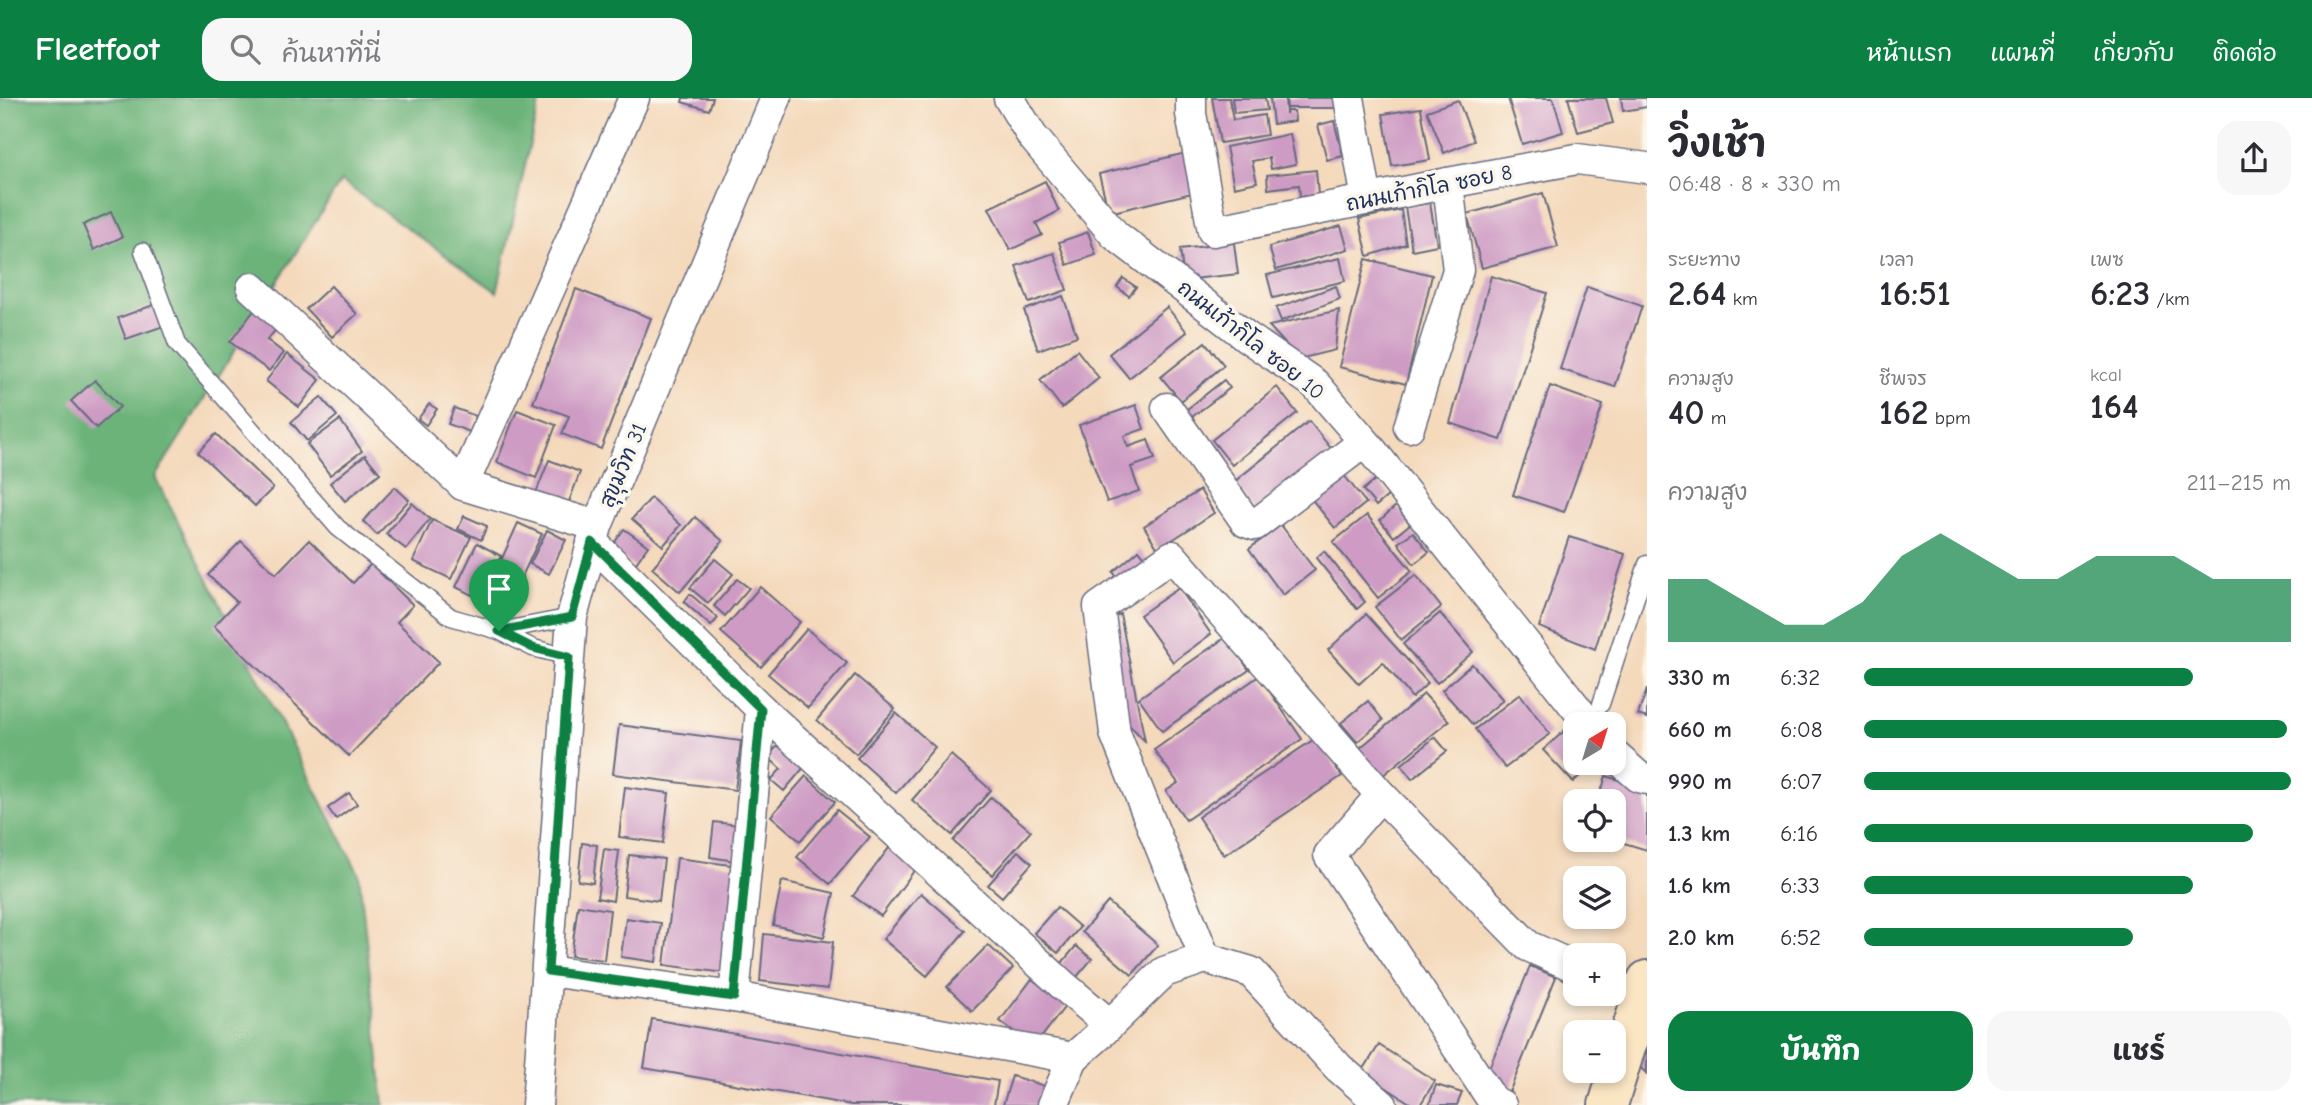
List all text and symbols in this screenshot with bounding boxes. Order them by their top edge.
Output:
search box [202,18,692,81]
text: Fleetfoot [35,30,160,68]
icon: search [226,30,264,68]
text: ค้นหาที่นี่ [282,39,381,69]
text: หน้าแรก [1867,39,1952,67]
text: แผนที่ [1990,39,2055,67]
text: เกี่ยวกับ [2093,39,2175,67]
text: ติดต่อ [2213,39,2277,67]
button: share [2217,121,2291,195]
text: วิ่งเช้า [1668,122,1766,166]
street label: ถนนเก้ากิโล ซอย 8 [1344,159,1514,216]
text: 06:48 · 8 × 330 m [1668,170,1841,197]
text: ระยะทาง [1668,249,1741,271]
text: เวลา [1879,249,1914,271]
text: เพซ [2090,249,2124,271]
text: 2.64 [1668,273,1727,314]
text: 16:51 [1879,273,1951,314]
text: 6:23 [2090,273,2150,314]
street label: ถนนเก้ากิโล ซอย 10 [1173,275,1330,405]
text: km [1727,288,1758,310]
text: /km [2150,288,2190,310]
text: kcal [2090,364,2122,386]
text: ความสูง [1668,368,1734,390]
text: ชีพจร [1879,368,1927,390]
text: 164 [2090,386,2138,427]
text: 40 [1668,392,1704,433]
text: 162 [1879,392,1929,433]
text: m [1704,407,1727,429]
text: bpm [1929,407,1971,429]
street label: สุขุมวิท 31 [595,419,655,512]
text: 211–215 m [2187,469,2291,496]
text: ความสูง [1668,479,1747,506]
pin [469,559,529,631]
icon: arrive [480,570,518,608]
text: 330 m [1668,664,1730,691]
text: 6:32 [1780,664,1820,691]
north arrow [1563,712,1626,775]
map controls [1563,712,1626,1083]
text: 660 m [1668,716,1732,743]
text: 6:08 [1780,716,1822,743]
text: 990 m [1668,768,1732,795]
text: 6:07 [1780,768,1822,795]
button: locate [1563,789,1626,852]
text: 1.3 km [1668,820,1730,847]
text: 6:16 [1780,820,1818,847]
button: layers [1563,866,1626,929]
text: 1.6 km [1668,872,1731,899]
text: 6:33 [1780,872,1820,899]
text: 2.0 km [1668,924,1734,951]
text: 6:52 [1780,924,1821,951]
button: + [1563,943,1626,1006]
button: บันทึก [1668,1011,1973,1091]
button: แชร์ [1987,1011,2291,1091]
button: − [1563,1020,1626,1083]

